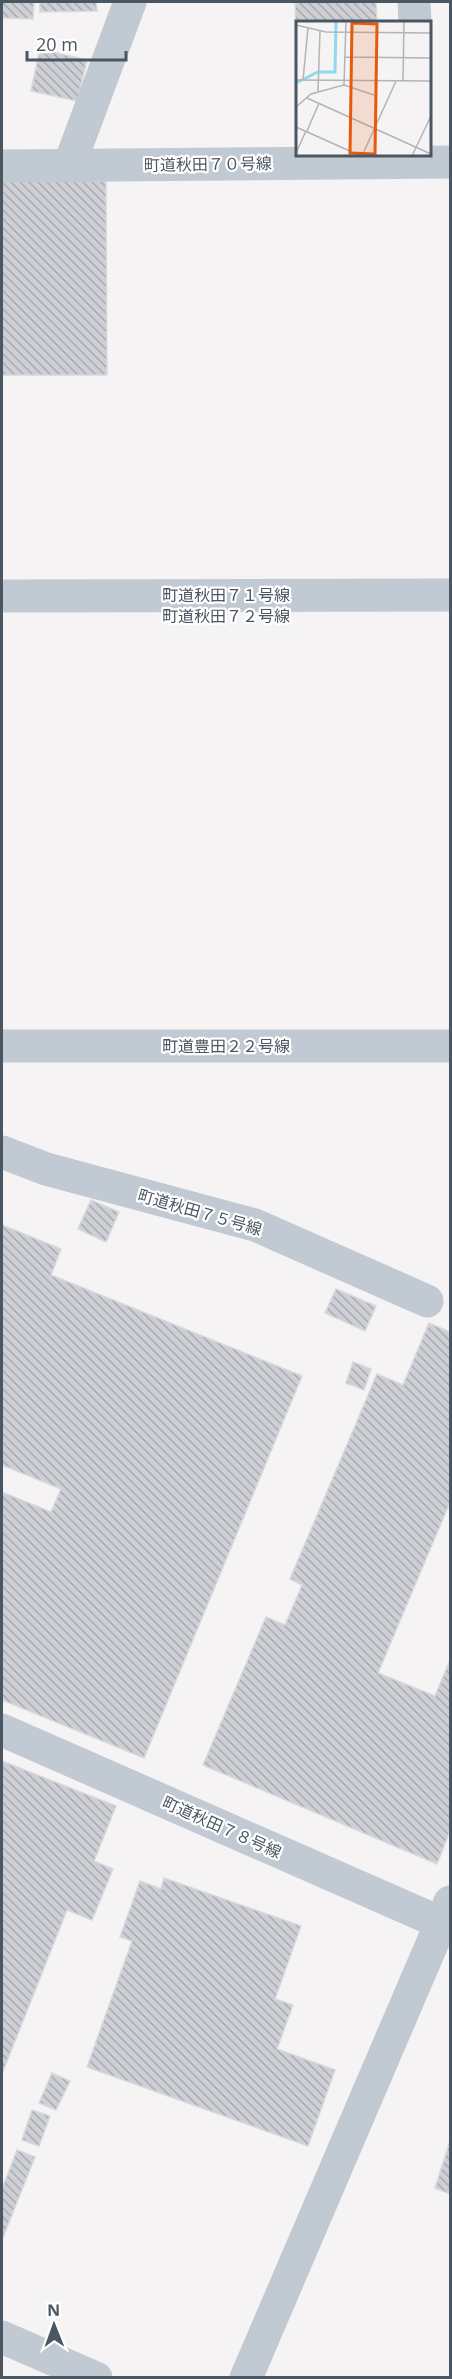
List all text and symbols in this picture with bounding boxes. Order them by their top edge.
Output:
inset map [296,21,431,156]
scale bar [27,24,126,62]
text: 20 m [36,32,78,56]
street label: 町道秋田７０号線 [144,152,272,176]
street label: 町道秋田７１号線 [162,584,290,606]
street label: 町道秋田７２号線 [162,605,290,627]
street label: 町道豊田２２号線 [162,1035,290,1057]
street label: 町道秋田７５号線 [135,1184,265,1240]
street label: 町道秋田７８号線 [159,1791,285,1863]
north arrow [24,2295,84,2355]
text: N [47,2299,60,2321]

